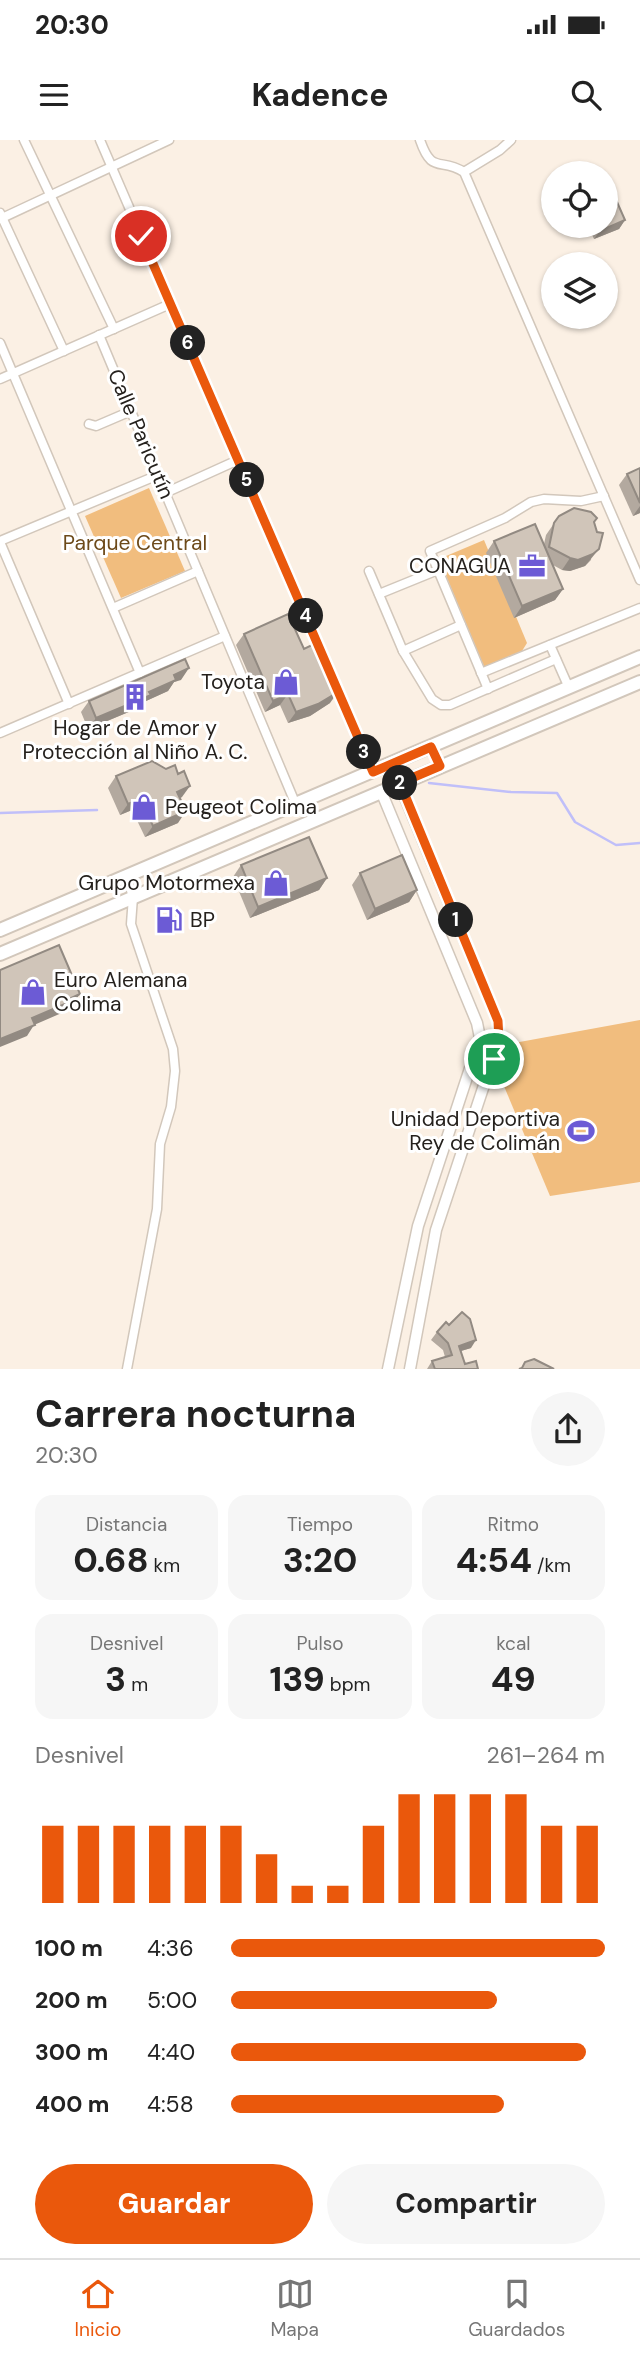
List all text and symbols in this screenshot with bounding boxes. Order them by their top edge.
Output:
text: 20:30 [35,8,109,42]
text: Kadence [251,74,389,116]
icon: menu [35,76,73,114]
icon: search [567,76,605,114]
map controls [541,161,618,329]
button: locate [541,161,618,238]
pin [111,206,171,266]
icon: check [122,217,160,255]
button: layers [541,252,618,329]
pin: 6 [170,326,206,360]
text: 6 [181,330,194,355]
street label: Calle Paricutín [101,365,181,503]
pin: 5 [230,462,264,498]
text: 5 [241,467,252,492]
park label: Parque Central [63,529,207,557]
office icon: CONAGUA [517,551,547,581]
place label: CONAGUA [409,552,511,580]
pin: 4 [288,598,324,634]
text: 4 [299,603,312,628]
shop icon: Toyota [271,667,301,697]
place label: Toyota [201,668,265,696]
building icon: Hogar de Amor y Protección al Niño A. C. [120,682,150,712]
place label: Hogar de Amor y Protección al Niño A. C. [23,714,247,766]
pin: 3 [346,734,382,770]
text: 3 [358,739,369,764]
pin: 2 [382,766,418,800]
text: 2 [394,770,405,795]
shop icon: Peugeot Colima [129,792,159,822]
place label: Peugeot Colima [165,793,317,821]
shop icon: Grupo Motormexa [261,868,291,898]
place label: Grupo Motormexa [78,869,255,897]
pin: 1 [438,902,474,938]
fuel station icon: BP [154,905,184,935]
place label: BP [190,906,215,934]
text: 1 [452,907,459,932]
place label: Euro Alemana Colima [54,966,187,1018]
shop icon: Euro Alemana Colima [18,977,48,1007]
pin [464,1029,524,1089]
icon: arrive [475,1040,513,1078]
place label: Unidad Deportiva Rey de Colimán [391,1105,560,1157]
sports icon: Unidad Deportiva Rey de Colimán [566,1116,596,1146]
text: Carrera nocturna [35,1389,356,1439]
button: share [531,1392,605,1466]
text: 20:30 [35,1440,98,1470]
text: Distancia [86,1512,167,1537]
text: Tiempo [287,1512,353,1537]
text: Ritmo [488,1512,539,1537]
text: 0.68 [73,1537,149,1583]
text: 3:20 [283,1537,357,1583]
text: 4:54 [456,1537,532,1583]
text: km [149,1553,180,1578]
text: /km [532,1553,571,1578]
text: Desnivel [90,1631,163,1656]
text: Pulso [297,1631,343,1656]
text: kcal [496,1631,530,1656]
text: 3 [105,1656,126,1702]
text: 139 [269,1656,325,1702]
text: 49 [491,1656,536,1702]
text: m [126,1672,148,1697]
text: bpm [325,1672,371,1697]
text: Desnivel [35,1740,124,1770]
text: 261–264 m [486,1740,605,1770]
text: 100 m [35,1933,103,1963]
text: 4:36 [147,1933,194,1963]
text: 200 m [35,1985,108,2015]
text: 5:00 [147,1985,197,2015]
text: 300 m [35,2037,108,2067]
text: 4:40 [147,2037,195,2067]
text: 400 m [35,2089,109,2119]
text: 4:58 [147,2089,194,2119]
button: Guardar [35,2164,313,2244]
button: Compartir [327,2164,605,2244]
tab: Inicio [75,2275,121,2342]
tab: Mapa [270,2275,319,2342]
tab: Guardados [468,2275,565,2342]

